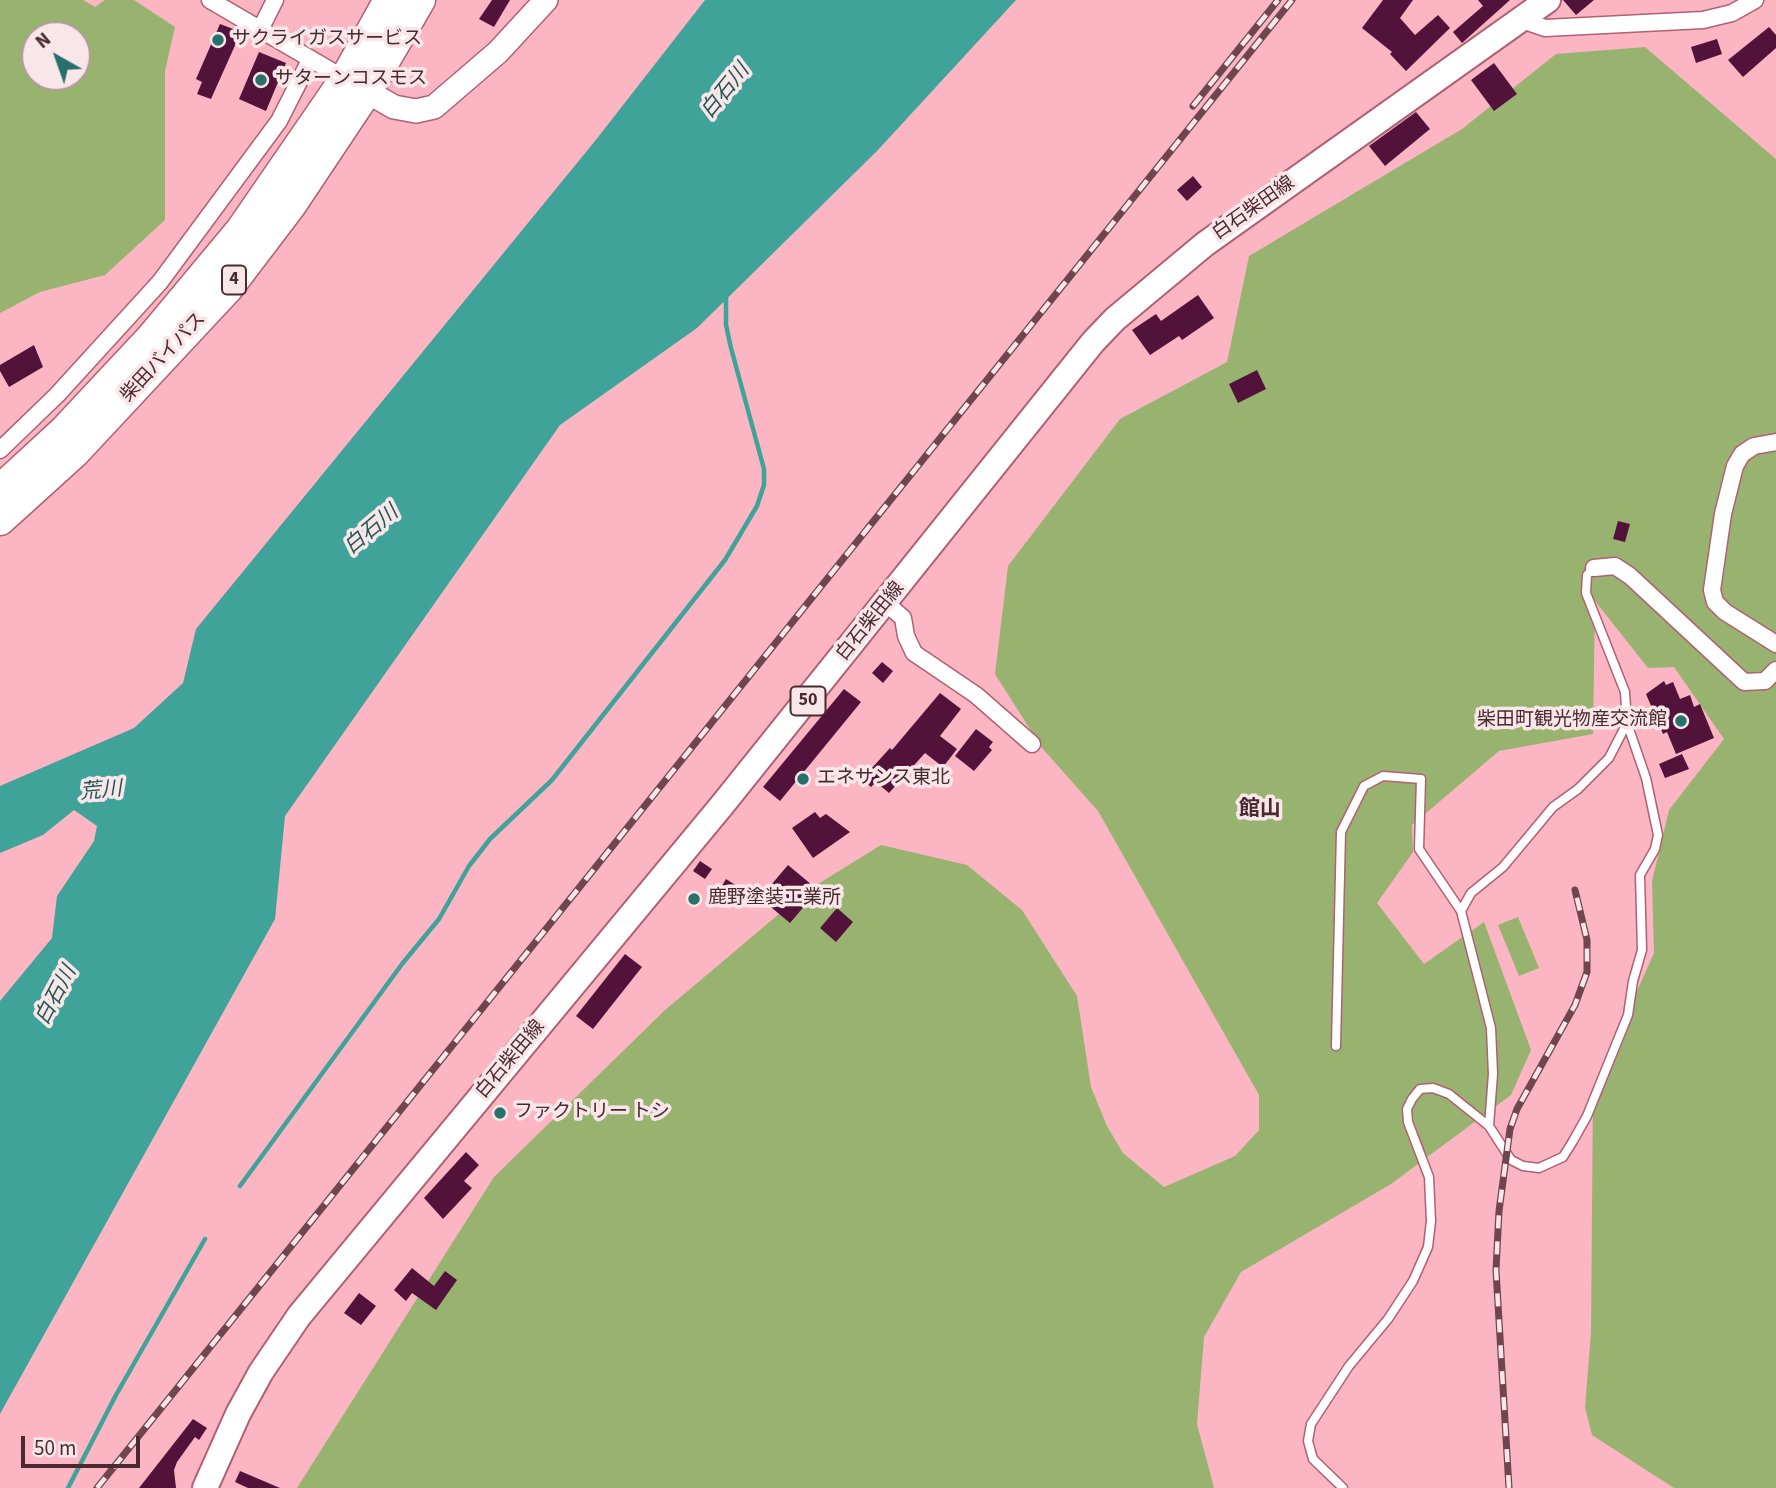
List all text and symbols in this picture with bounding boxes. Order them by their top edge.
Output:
north arrow [21,21,91,91]
text: N [30,27,57,55]
place label: サクライガスサービス [232,29,422,51]
marker: サクライガスサービス [210,32,226,48]
water label: 白石川 [696,60,756,124]
place label: サターンコスモス [275,69,427,91]
marker: サターンコスモス [253,72,269,88]
street label: 白石柴田線 [1209,172,1299,246]
road number: 4 [222,266,246,294]
street label: 柴田バイパス [117,309,211,407]
water label: 白石川 [340,501,404,561]
street label: 白石柴田線 [832,578,910,666]
road number: 50 [790,686,826,716]
place label: 柴田町観光物産交流館 [1477,710,1667,732]
marker: 柴田町観光物産交流館 [1673,713,1689,729]
place label: エネサンス東北 [817,768,950,790]
marker: エネサンス東北 [795,771,811,787]
water label: 荒川 [79,778,123,806]
district label: 館山 [1239,797,1281,823]
place label: 鹿野塗装工業所 [708,888,841,910]
marker: 鹿野塗装工業所 [686,891,702,907]
water label: 白石川 [31,962,83,1030]
street label: 白石柴田線 [472,1016,550,1104]
place label: ファクトリー トシ [514,1102,670,1124]
marker: ファクトリー トシ [492,1105,508,1121]
scale bar [24,1422,144,1466]
text: 50 m [34,1433,76,1463]

